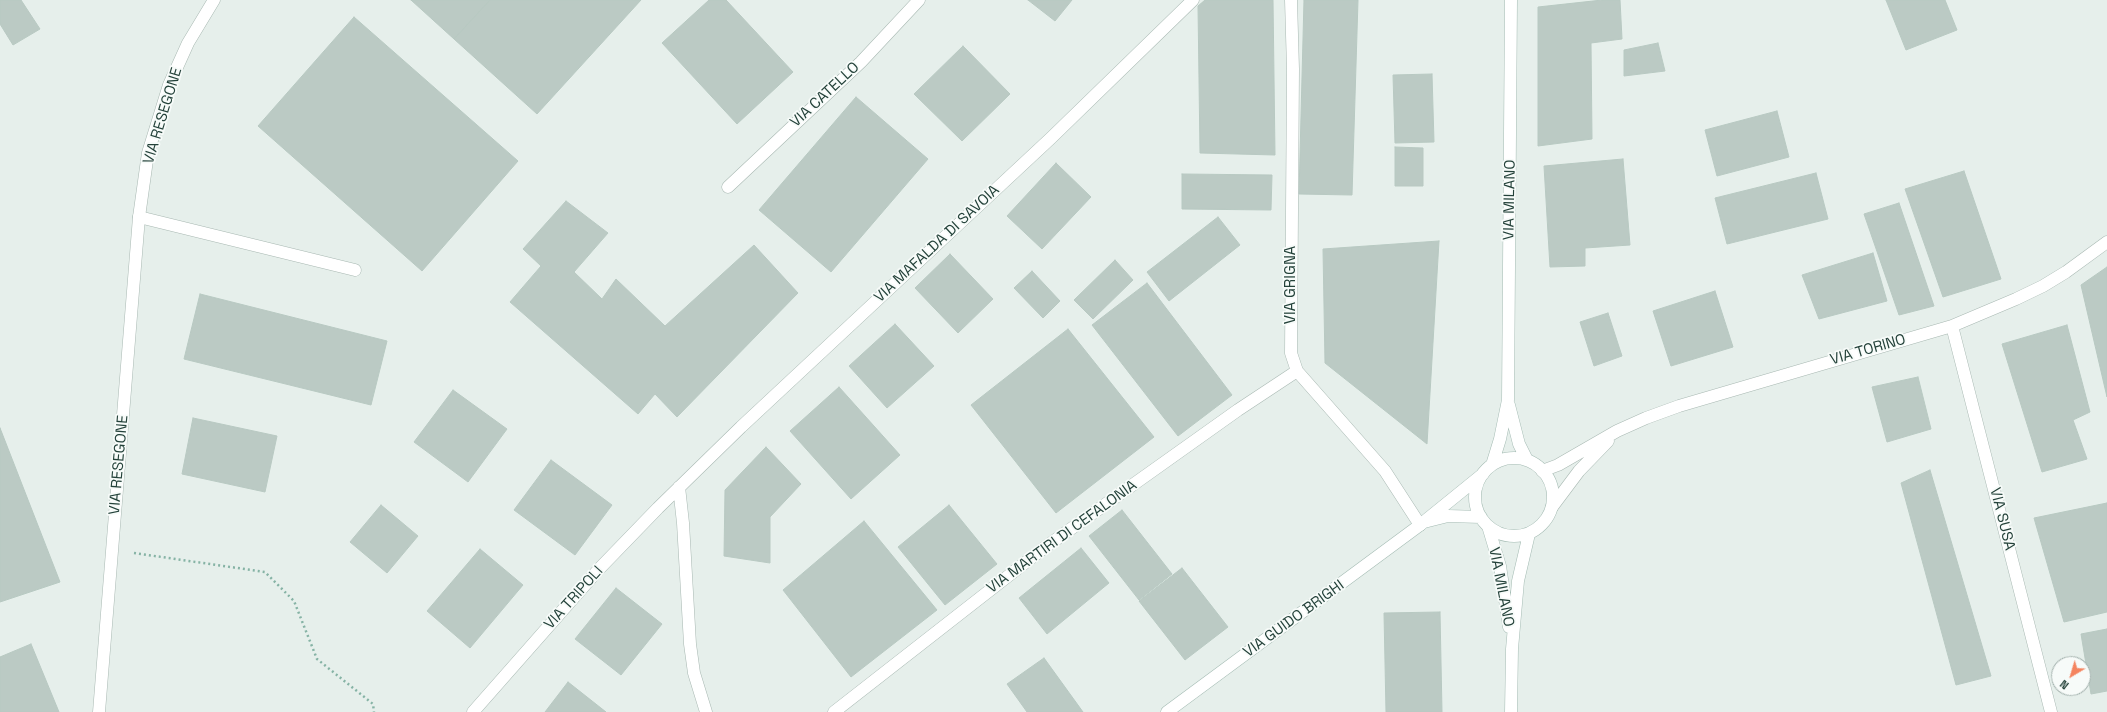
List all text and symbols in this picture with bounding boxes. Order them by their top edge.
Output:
street label: VIA CATELLO [787,59,863,131]
street label: VIA RESEGONE [140,65,186,167]
street label: VIA MILANO [1500,160,1520,240]
street label: VIA MAFALDA DI SAVOIA [871,181,1003,307]
street label: VIA GRIGNA [1282,246,1300,324]
street label: VIA TORINO [1828,331,1908,369]
street label: VIA RESEGONE [106,414,132,516]
street label: VIA MARTIRI DI CEFALONIA [984,477,1140,597]
street label: VIA SUSA [1986,486,2018,552]
street label: VIA MILANO [1484,546,1518,628]
street label: VIA TRIPOLI [541,563,607,633]
street label: VIA GUIDO BRIGHI [1240,576,1348,662]
north arrow [2051,656,2091,696]
text: N [2057,677,2071,692]

